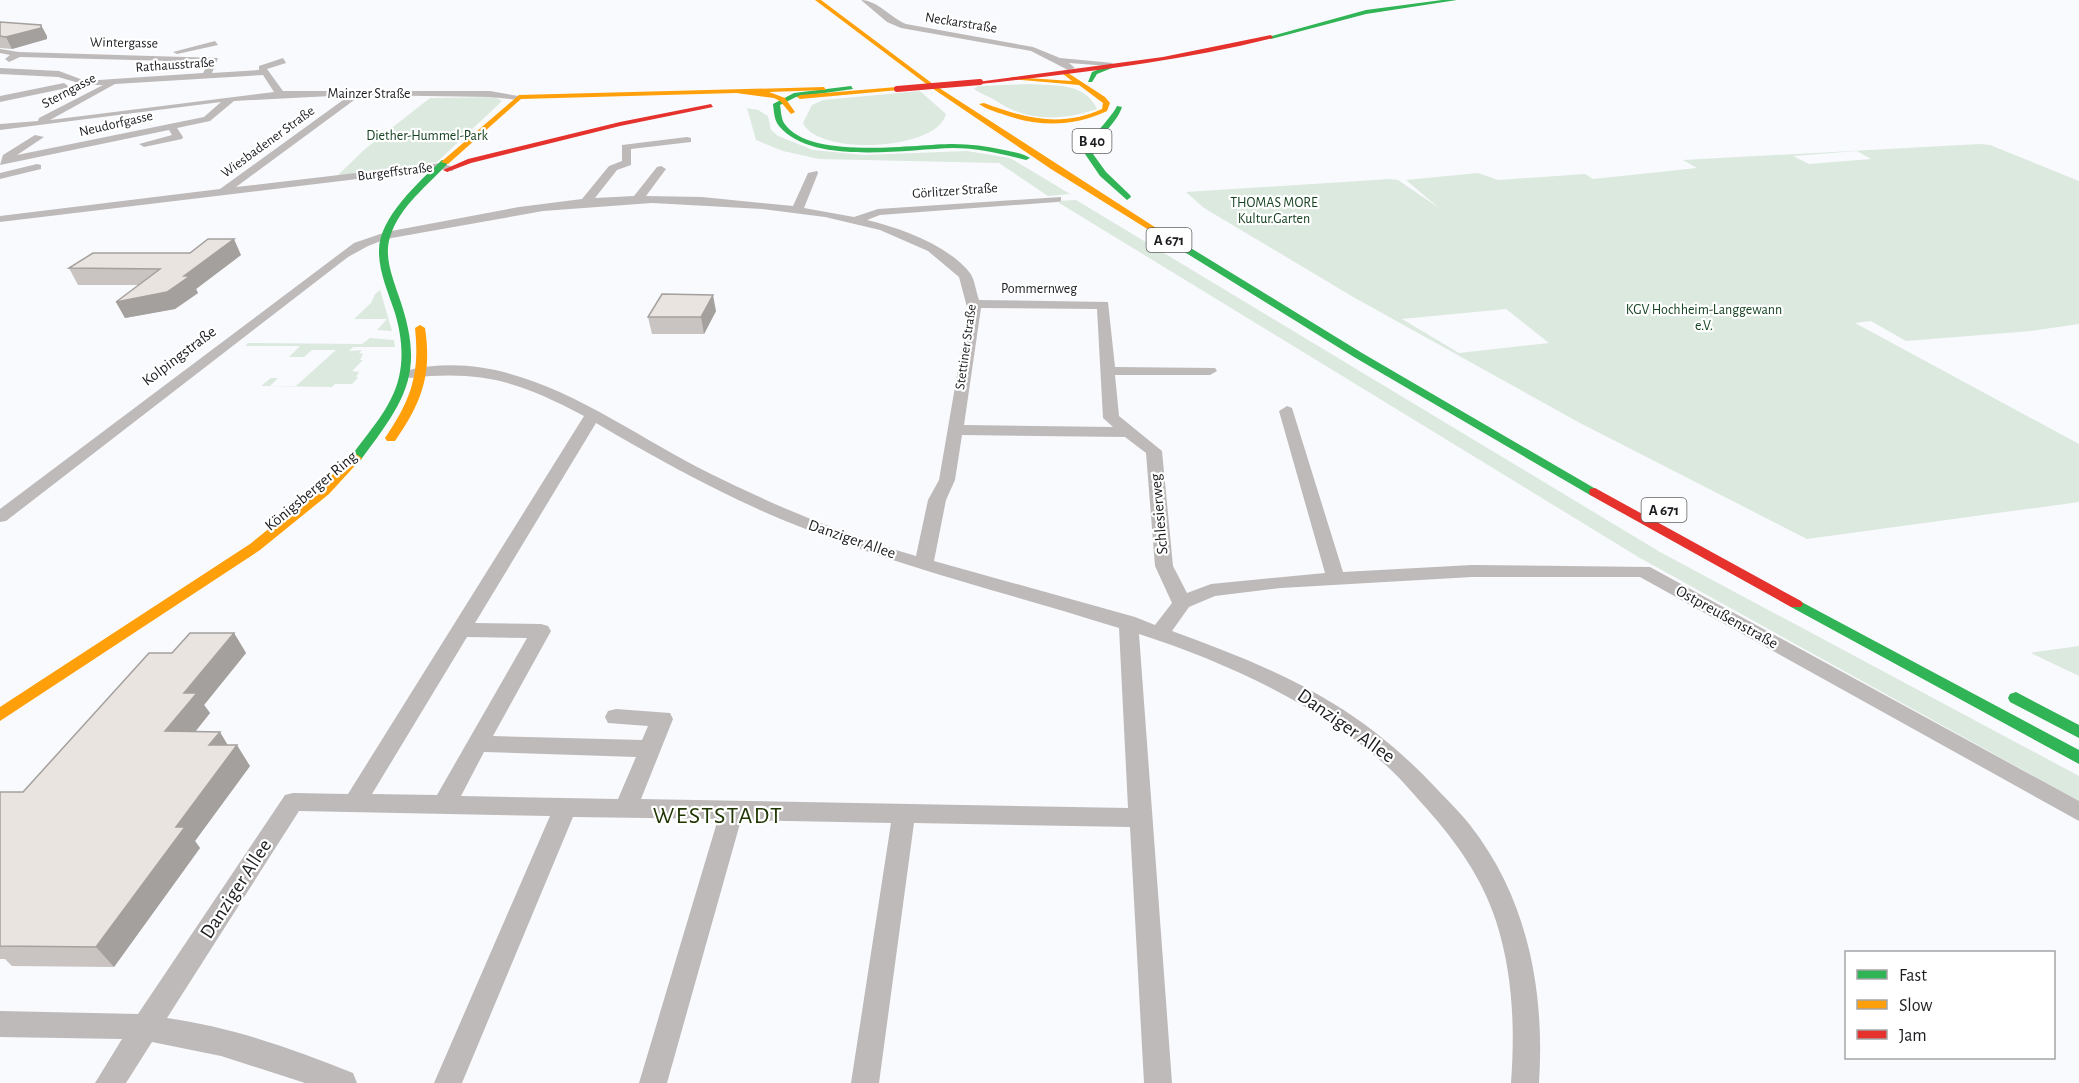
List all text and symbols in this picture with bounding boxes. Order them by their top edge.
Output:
street label: Neckarstraße [924,10,998,36]
street label: Wintergasse [90,35,158,51]
street label: Rathausstraße [135,55,215,75]
street label: Sterngasse [40,71,98,111]
street label: Mainzer Straße [328,87,410,101]
street label: Wiesbadener Straße [219,104,317,180]
street label: Neudorfgasse [78,109,154,139]
park label: Diether-Hummel-Park [366,129,488,143]
road number: B 40 [1072,129,1112,153]
street label: Burgeffstraße [357,160,433,184]
street label: Görlitzer Straße [912,181,998,201]
park label: THOMAS MORE Kultur.Garten [1230,196,1318,226]
road number: A 671 [1146,228,1192,252]
street label: Pommernweg [1001,282,1077,296]
street label: Stettiner Straße [953,303,979,391]
park label: KGV Hochheim-Langgewann e.V. [1626,303,1782,333]
street label: Kolpingstraße [139,323,219,389]
street label: Königsberger Ring [262,448,360,534]
street label: Schlesierweg [1147,473,1171,555]
road number: A 671 [1642,498,1686,522]
street label: Danziger Allee [806,517,898,561]
street label: Ostpreußenstraße [1673,582,1781,652]
street label: Danziger Allee [1294,685,1398,767]
district label: WESTSTADT [653,804,783,828]
street label: Danziger Allee [197,836,275,942]
legend [1845,951,2055,1059]
text: Fast [1899,967,1927,985]
text: Slow [1899,997,1932,1015]
text: Jam [1899,1027,1927,1045]

